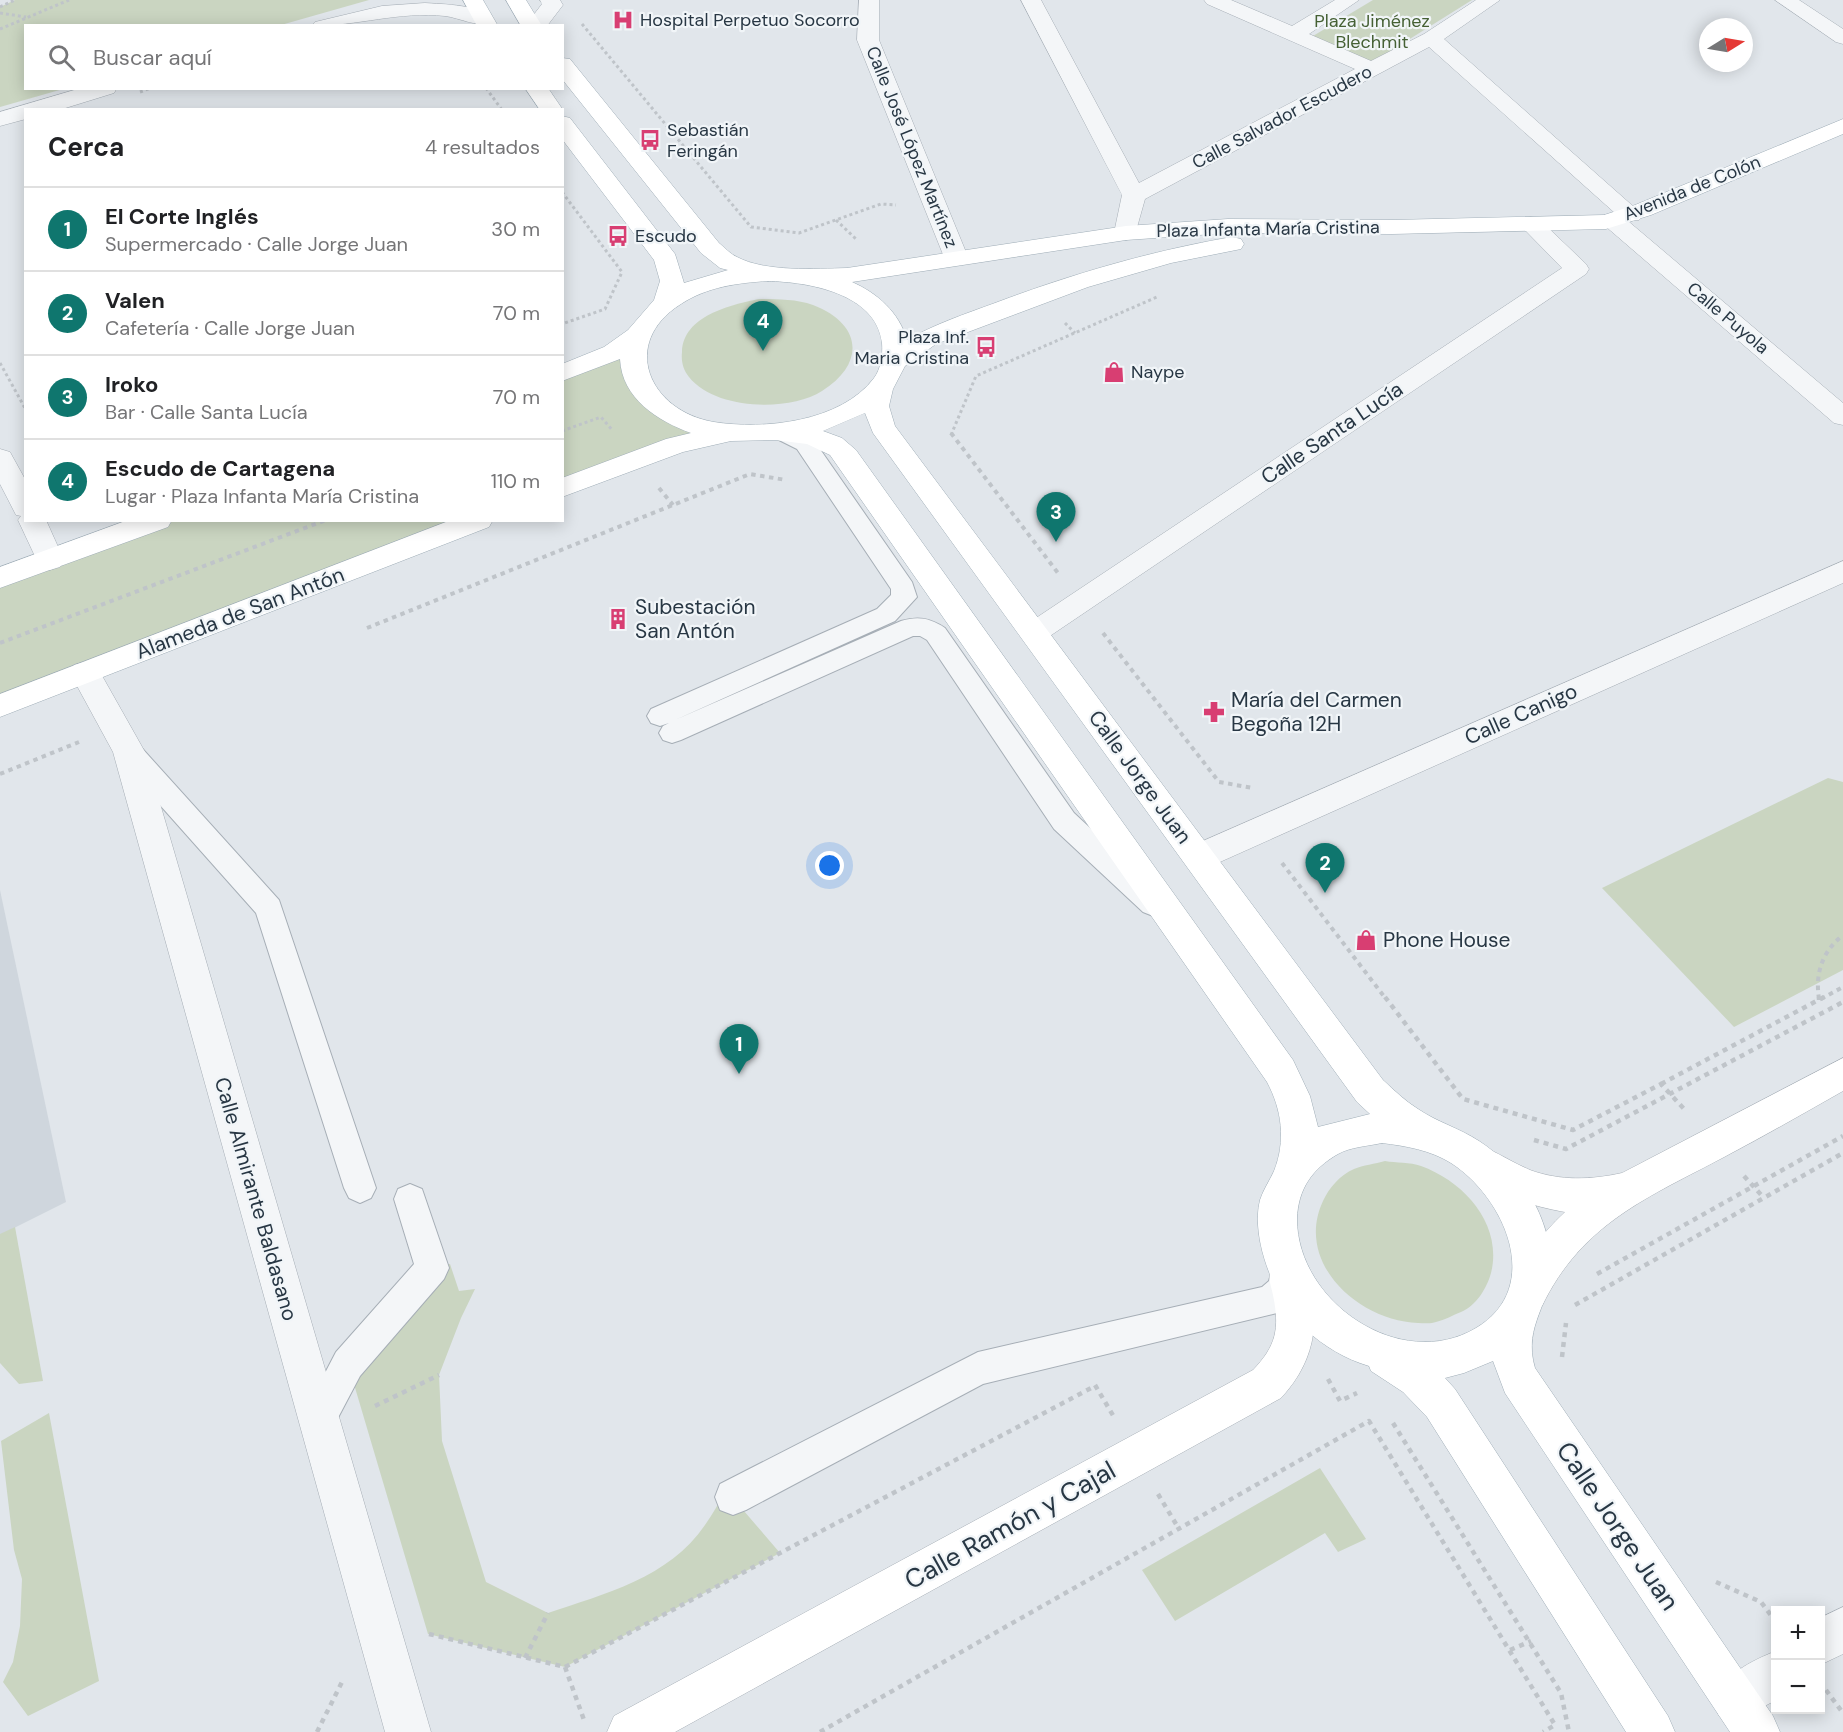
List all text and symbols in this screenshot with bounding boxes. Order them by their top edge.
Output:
hospital icon: Hospital Perpetuo Socorro [611,8,635,32]
place label: Hospital Perpetuo Socorro [640,8,860,32]
park label: Plaza Jiménez Blechmit [1314,9,1430,54]
north arrow [1699,18,1753,72]
search box [24,24,564,90]
icon: search [45,41,78,74]
text: Buscar aquí [93,43,212,72]
street label: Calle José López Martínez [861,43,963,251]
street label: Calle Salvador Escudero [1188,59,1376,175]
place label: Sebastián Feringán [667,118,749,163]
bus stop icon: Sebastián Feringán [638,128,662,152]
text: Cerca [48,130,124,164]
text: 4 resultados [425,134,540,160]
street label: Avenida de Colón [1620,150,1764,226]
text: El Corte Inglés [105,202,259,231]
street label: Plaza Infanta María Cristina [1156,215,1380,243]
text: 1 [64,216,71,242]
text: 30 m [491,216,540,242]
bus stop icon: Escudo [606,224,630,248]
place label: Escudo [635,224,697,248]
text: Supermercado · Calle Jorge Juan [105,231,408,257]
street label: Calle Puyola [1682,277,1774,359]
text: Valen [105,286,165,315]
text: 2 [62,300,73,326]
text: 70 m [493,300,540,326]
pin: 4 [744,302,783,351]
text: Cafetería · Calle Jorge Juan [105,315,355,341]
place label: Plaza Inf. Maria Cristina [854,325,969,370]
bus stop icon: Plaza Inf. Maria Cristina [974,335,998,359]
shop icon: Naype [1102,360,1126,384]
place label: Naype [1131,360,1184,384]
text: Iroko [105,370,158,399]
street label: Calle Santa Lucía [1256,375,1408,491]
text: 3 [61,384,74,410]
text: 70 m [493,384,540,410]
text: Bar · Calle Santa Lucía [105,399,308,425]
text: Escudo de Cartagena [105,454,335,483]
text: 4 [61,468,74,494]
text: 110 m [491,468,540,494]
text: Lugar · Plaza Infanta María Cristina [105,483,419,509]
pin: 3 [1036,492,1076,542]
street label: Alameda de San Antón [132,560,348,666]
place label: Subestación San Antón [635,593,756,645]
building icon: Subestación San Antón [606,607,630,631]
street label: Calle Canigo [1460,677,1582,751]
place label: María del Carmen Begoña 12H [1231,686,1402,738]
pharmacy icon: María del Carmen Begoña 12H [1202,700,1226,724]
street label: Calle Jorge Juan [1082,705,1198,849]
pin: 2 [1306,844,1344,893]
your location [815,851,844,880]
place label: Phone House [1383,926,1511,954]
shop icon: Phone House [1354,928,1378,952]
pin: 1 [720,1024,758,1074]
street label: Calle Almirante Baldasano [208,1074,304,1324]
street label: Calle Jorge Juan [1549,1435,1687,1617]
street label: Calle Ramón y Cajal [898,1453,1122,1597]
map controls [1771,1606,1825,1714]
button: + [1771,1606,1825,1660]
button: − [1771,1660,1825,1714]

